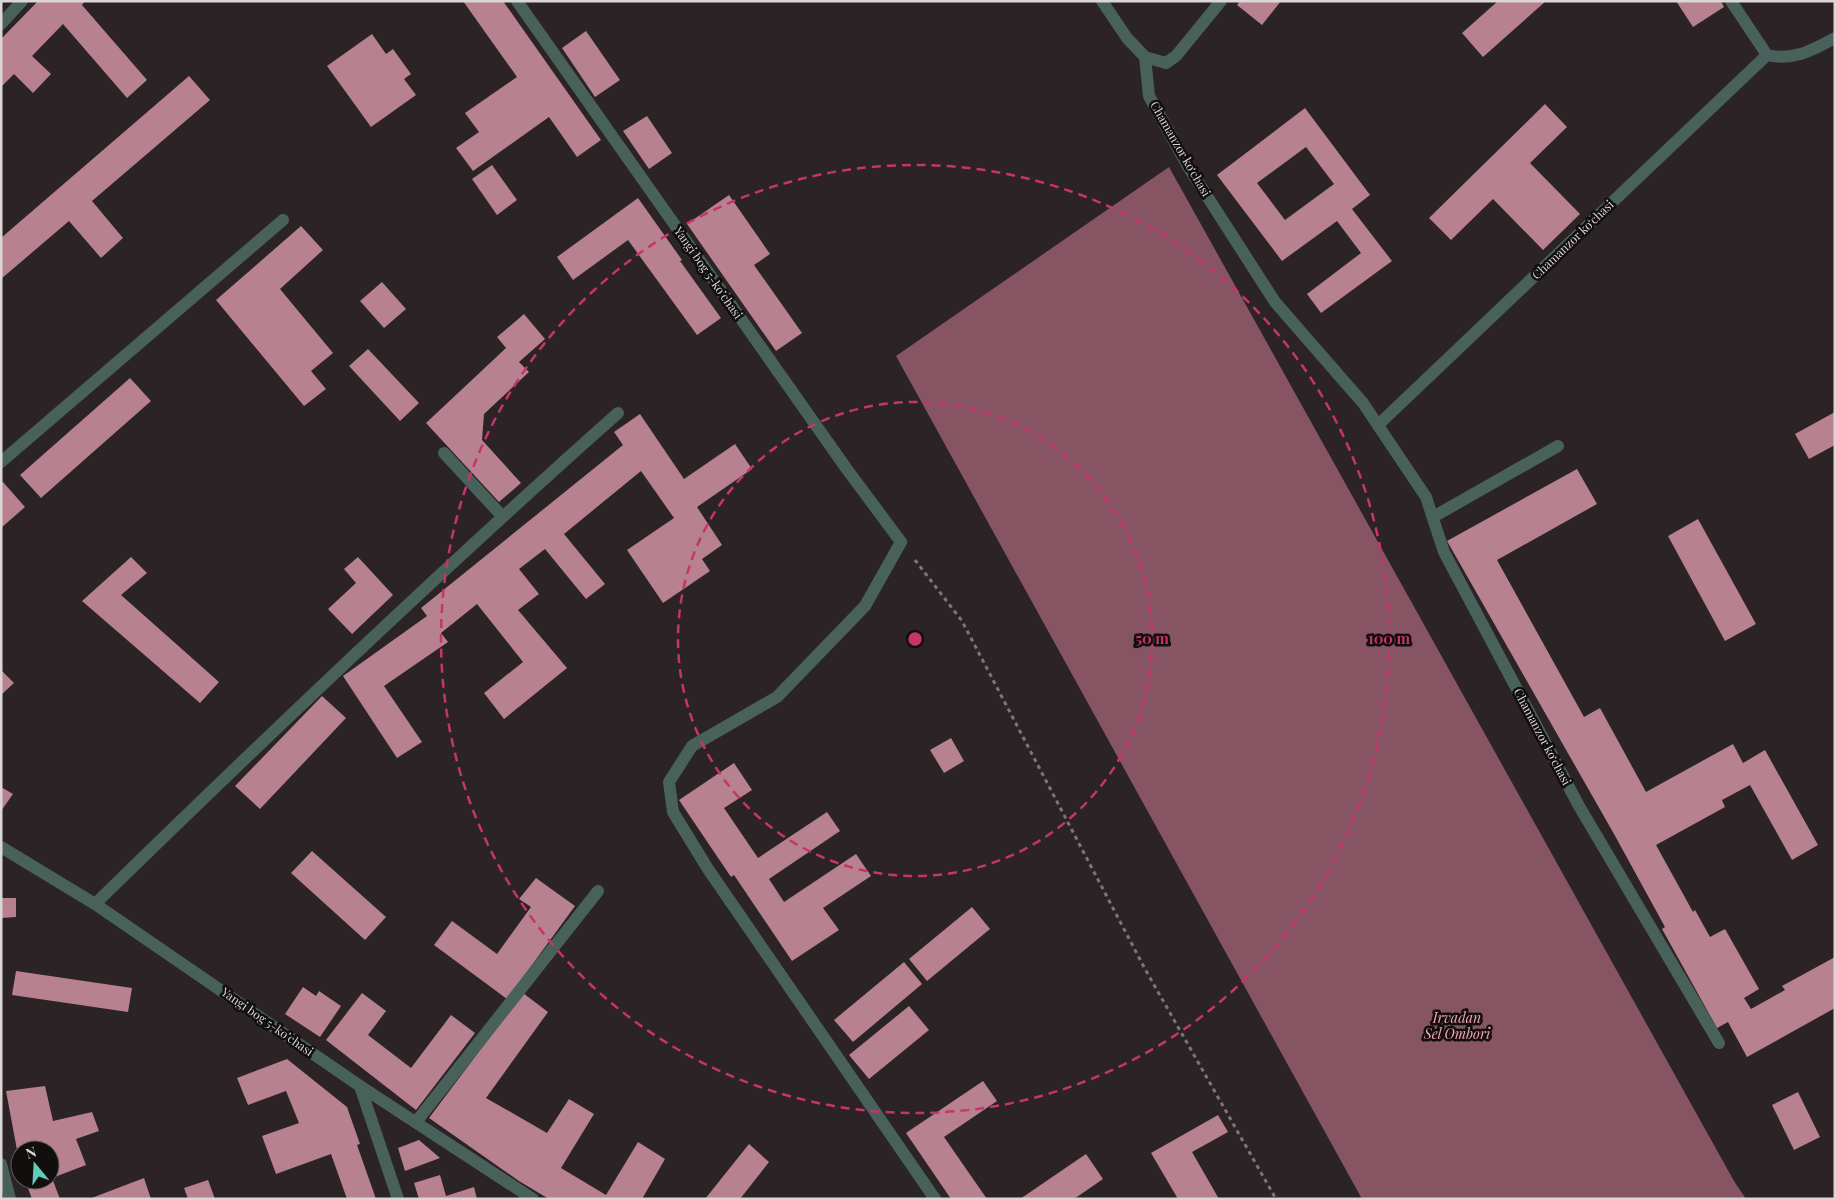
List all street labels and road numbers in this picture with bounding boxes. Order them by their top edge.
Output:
street label: Chamanzor koʻchasi [1147,98,1215,200]
street label: Chamanzor koʻchasi [1528,196,1617,282]
street label: Yangi bog 5-koʼchasi [670,222,747,322]
street label: Chamanzor koʻchasi [1511,685,1575,788]
street label: Yangi bog 5-koʼchasi [218,983,317,1059]

